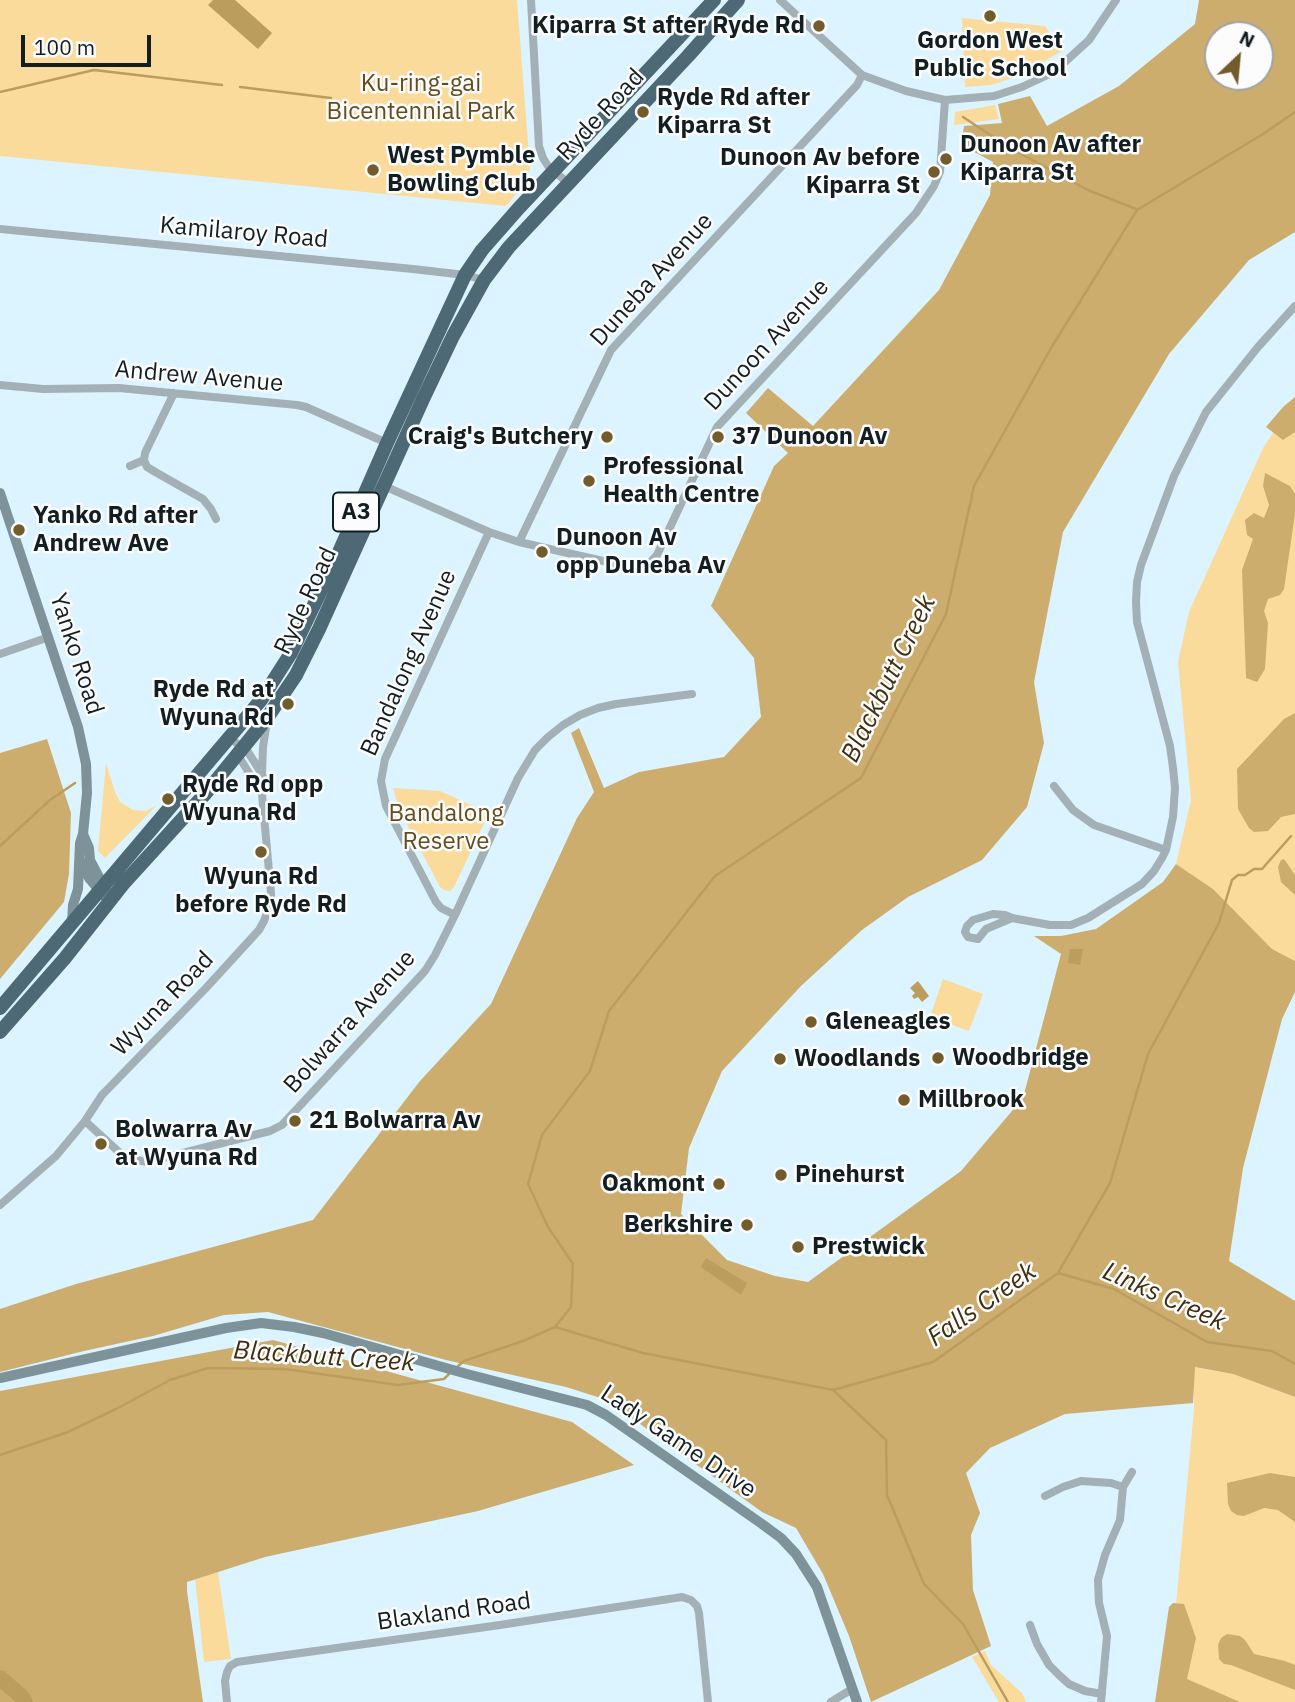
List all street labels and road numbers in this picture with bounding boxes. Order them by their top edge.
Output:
street label: Ryde Road [551,63,651,167]
street label: Duneba Avenue [585,208,719,352]
street label: Kamilaroy Road [159,211,329,255]
street label: Dunoon Avenue [699,273,835,417]
street label: Andrew Avenue [114,355,284,399]
road number: A3 [333,492,379,532]
street label: Ryde Road [269,543,343,659]
street label: Bandalong Avenue [355,565,463,761]
street label: Yanko Road [43,590,109,718]
street label: Bolwarra Avenue [278,944,422,1100]
street label: Wyuna Road [106,946,220,1062]
street label: Lady Game Drive [595,1379,761,1505]
street label: Blaxland Road [375,1587,533,1637]

